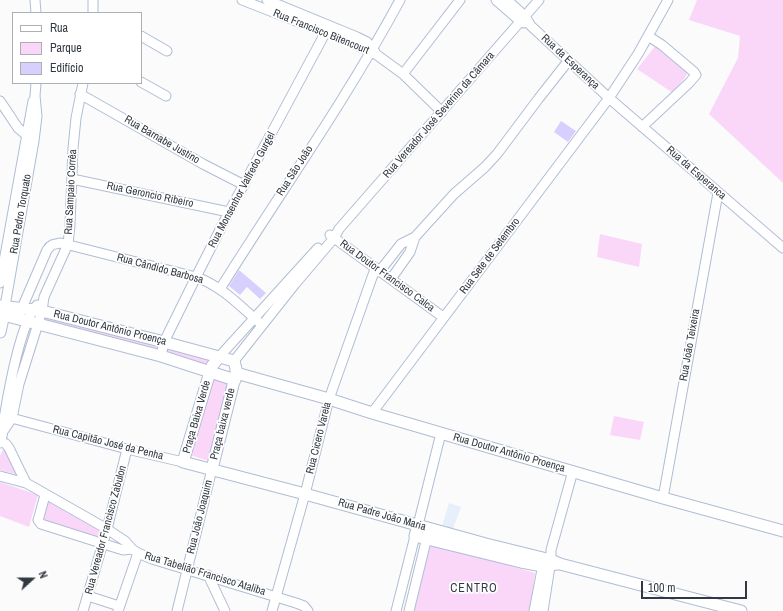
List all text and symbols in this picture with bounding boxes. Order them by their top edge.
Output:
street label: Rua Francisco Bitencourt [271,7,371,57]
legend [12,12,142,84]
text: Rua [50,20,68,36]
street label: Rua da Esperança [538,32,602,92]
text: Parque [50,40,82,56]
street label: Rua Vereador José Severino da Câmara [381,49,497,181]
text: Edifício [50,60,83,76]
street label: Rua Barnabe Justino [122,113,202,167]
street label: Rua Monsenhor Valfredo Gurgel [206,130,278,250]
street label: Rua São João [274,143,316,199]
street label: Rua da Esperanca [663,144,729,202]
street label: Rua Sampaio Corrêa [62,149,80,235]
street label: Rua Pedro Torquato [7,173,35,255]
street label: Rua Geroncio Ribeiro [105,179,195,211]
street label: Rua Sete de Setembro [457,215,523,297]
street label: Rua Doutor Francisco Calca [337,237,437,315]
street label: Rua Cândido Barbosa [115,251,205,287]
street label: Rua Doutor Antônio Proença [52,308,168,348]
street label: Rua João Teixeira [677,308,703,382]
street label: Praça Baixa Verde [180,379,214,455]
street label: Praça baixa verde [208,387,238,461]
street label: Rua Cicero Varela [304,401,334,475]
street label: Rua Capitão José da Penha [51,423,165,463]
street label: Rua Doutor Antônio Proença [452,431,566,475]
street label: Rua Vereador Francisco Zabulon [82,464,130,596]
street label: Rua João Joaquim [184,479,216,555]
street label: Rua Padre João Maria [337,496,427,534]
street label: Rua Tabelião Francisco Ataliba [143,549,267,599]
north arrow [12,559,52,599]
text: N [35,569,51,580]
scale bar [643,573,749,599]
text: 100 m [648,580,675,596]
district label: CENTRO [450,582,498,596]

